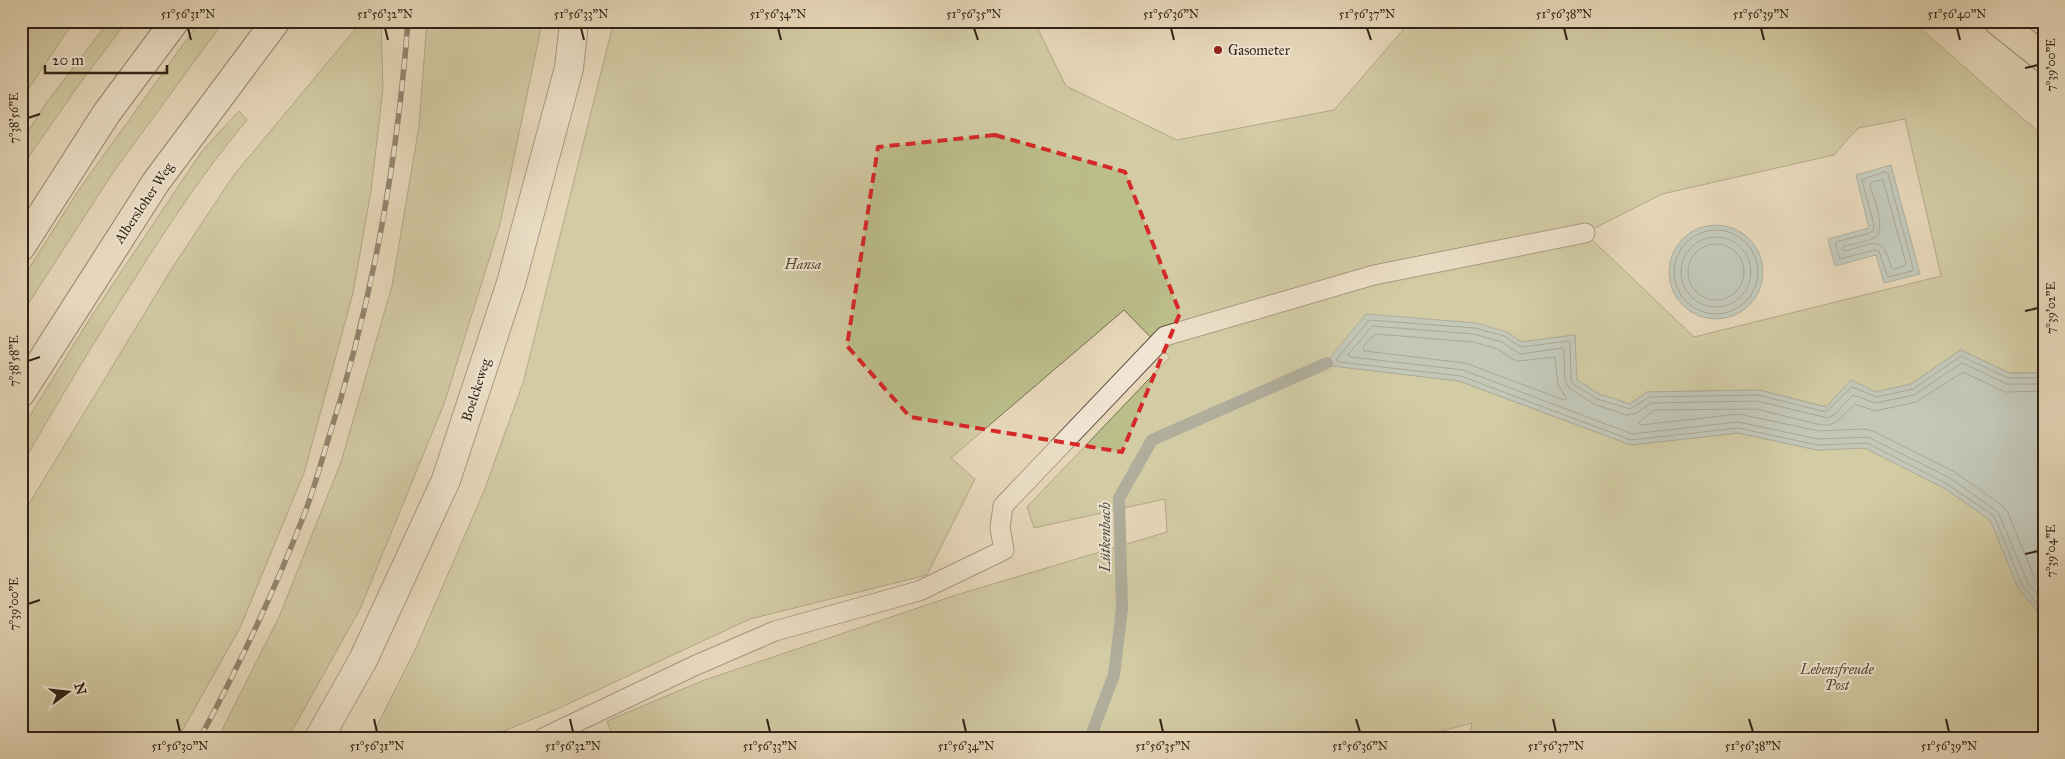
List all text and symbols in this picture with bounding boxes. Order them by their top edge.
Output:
text: 51°56'31"N [161,7,215,21]
text: 51°56'32"N [357,7,413,21]
text: 51°56'33"N [554,7,608,21]
text: 51°56'34"N [750,7,806,21]
text: 51°56'35"N [946,7,1002,21]
text: 51°56'36"N [1143,7,1199,21]
text: 51°56'37"N [1339,7,1395,21]
text: 51°56'38"N [1536,7,1592,21]
text: 51°56'39"N [1733,7,1789,21]
text: 51°56'40"N [1928,7,1986,21]
text: 7°39'00"E [2044,38,2058,92]
scale bar [45,42,168,74]
place label: Gasometer [1228,42,1291,59]
marker: Gasometer [1212,44,1224,56]
text: 20 m [52,51,84,69]
text: 7°38'56"E [7,92,21,143]
street label: Albersloher Weg [110,159,178,248]
park label: Hansa [784,256,822,273]
text: 7°39'02"E [2044,282,2058,334]
text: 7°38'58"E [7,335,21,387]
street label: Boelckeweg [458,356,494,424]
water label: Lütkenbach [1096,501,1114,573]
text: 7°39'04"E [2044,524,2058,577]
text: 7°39'00"E [7,577,21,631]
park label: Lebensfreude Post [1799,661,1874,694]
north arrow [42,666,92,716]
text: N [70,681,90,697]
text: 51°56'30"N [152,739,208,753]
text: 51°56'31"N [350,739,404,753]
text: 51°56'32"N [545,739,601,753]
text: 51°56'33"N [743,739,797,753]
text: 51°56'34"N [938,739,994,753]
text: 51°56'35"N [1135,739,1191,753]
text: 51°56'36"N [1332,739,1388,753]
text: 51°56'37"N [1528,739,1584,753]
text: 51°56'38"N [1725,739,1781,753]
text: 51°56'39"N [1921,739,1977,753]

